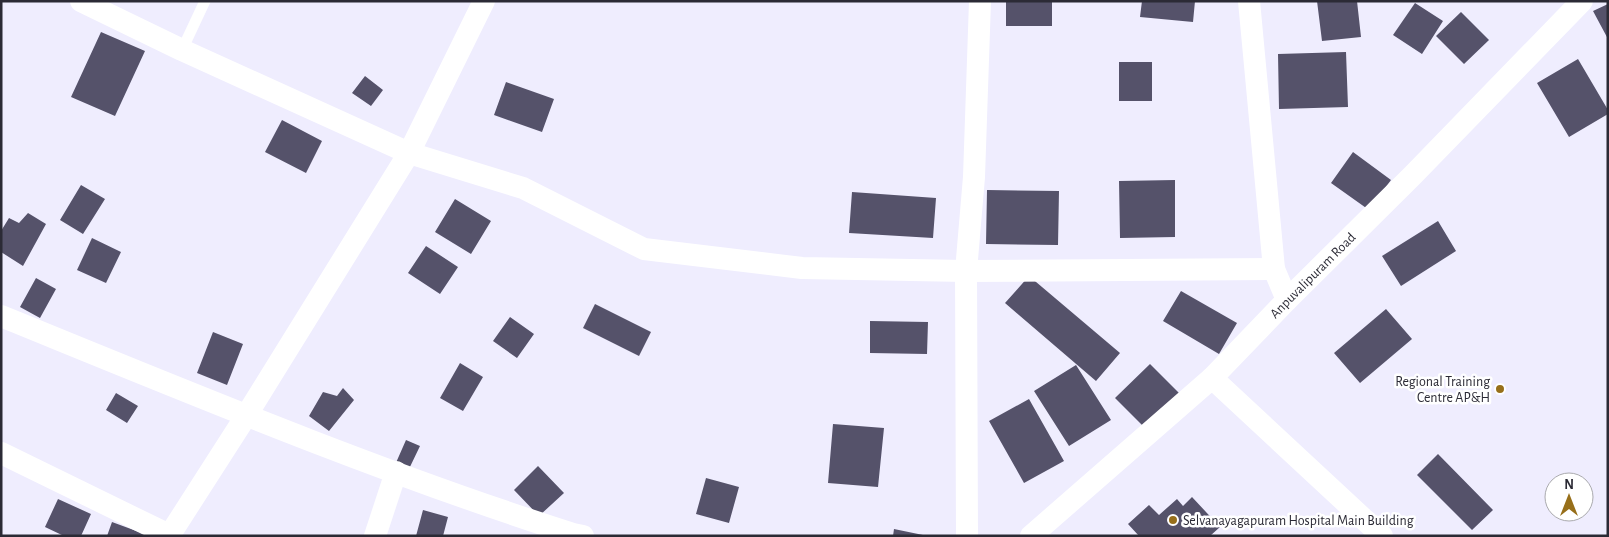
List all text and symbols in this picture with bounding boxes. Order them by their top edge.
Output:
street label: Anpuvalipuram Road [1268,230,1359,321]
place label: Regional Training Centre AP&H [1395,375,1490,405]
marker: Regional Training Centre AP&H [1494,383,1506,395]
north arrow [1544,472,1594,522]
text: N [1564,478,1574,492]
marker: Selvanayagapuram Hospital Main Building [1167,514,1179,526]
place label: Selvanayagapuram Hospital Main Building [1183,514,1414,528]

